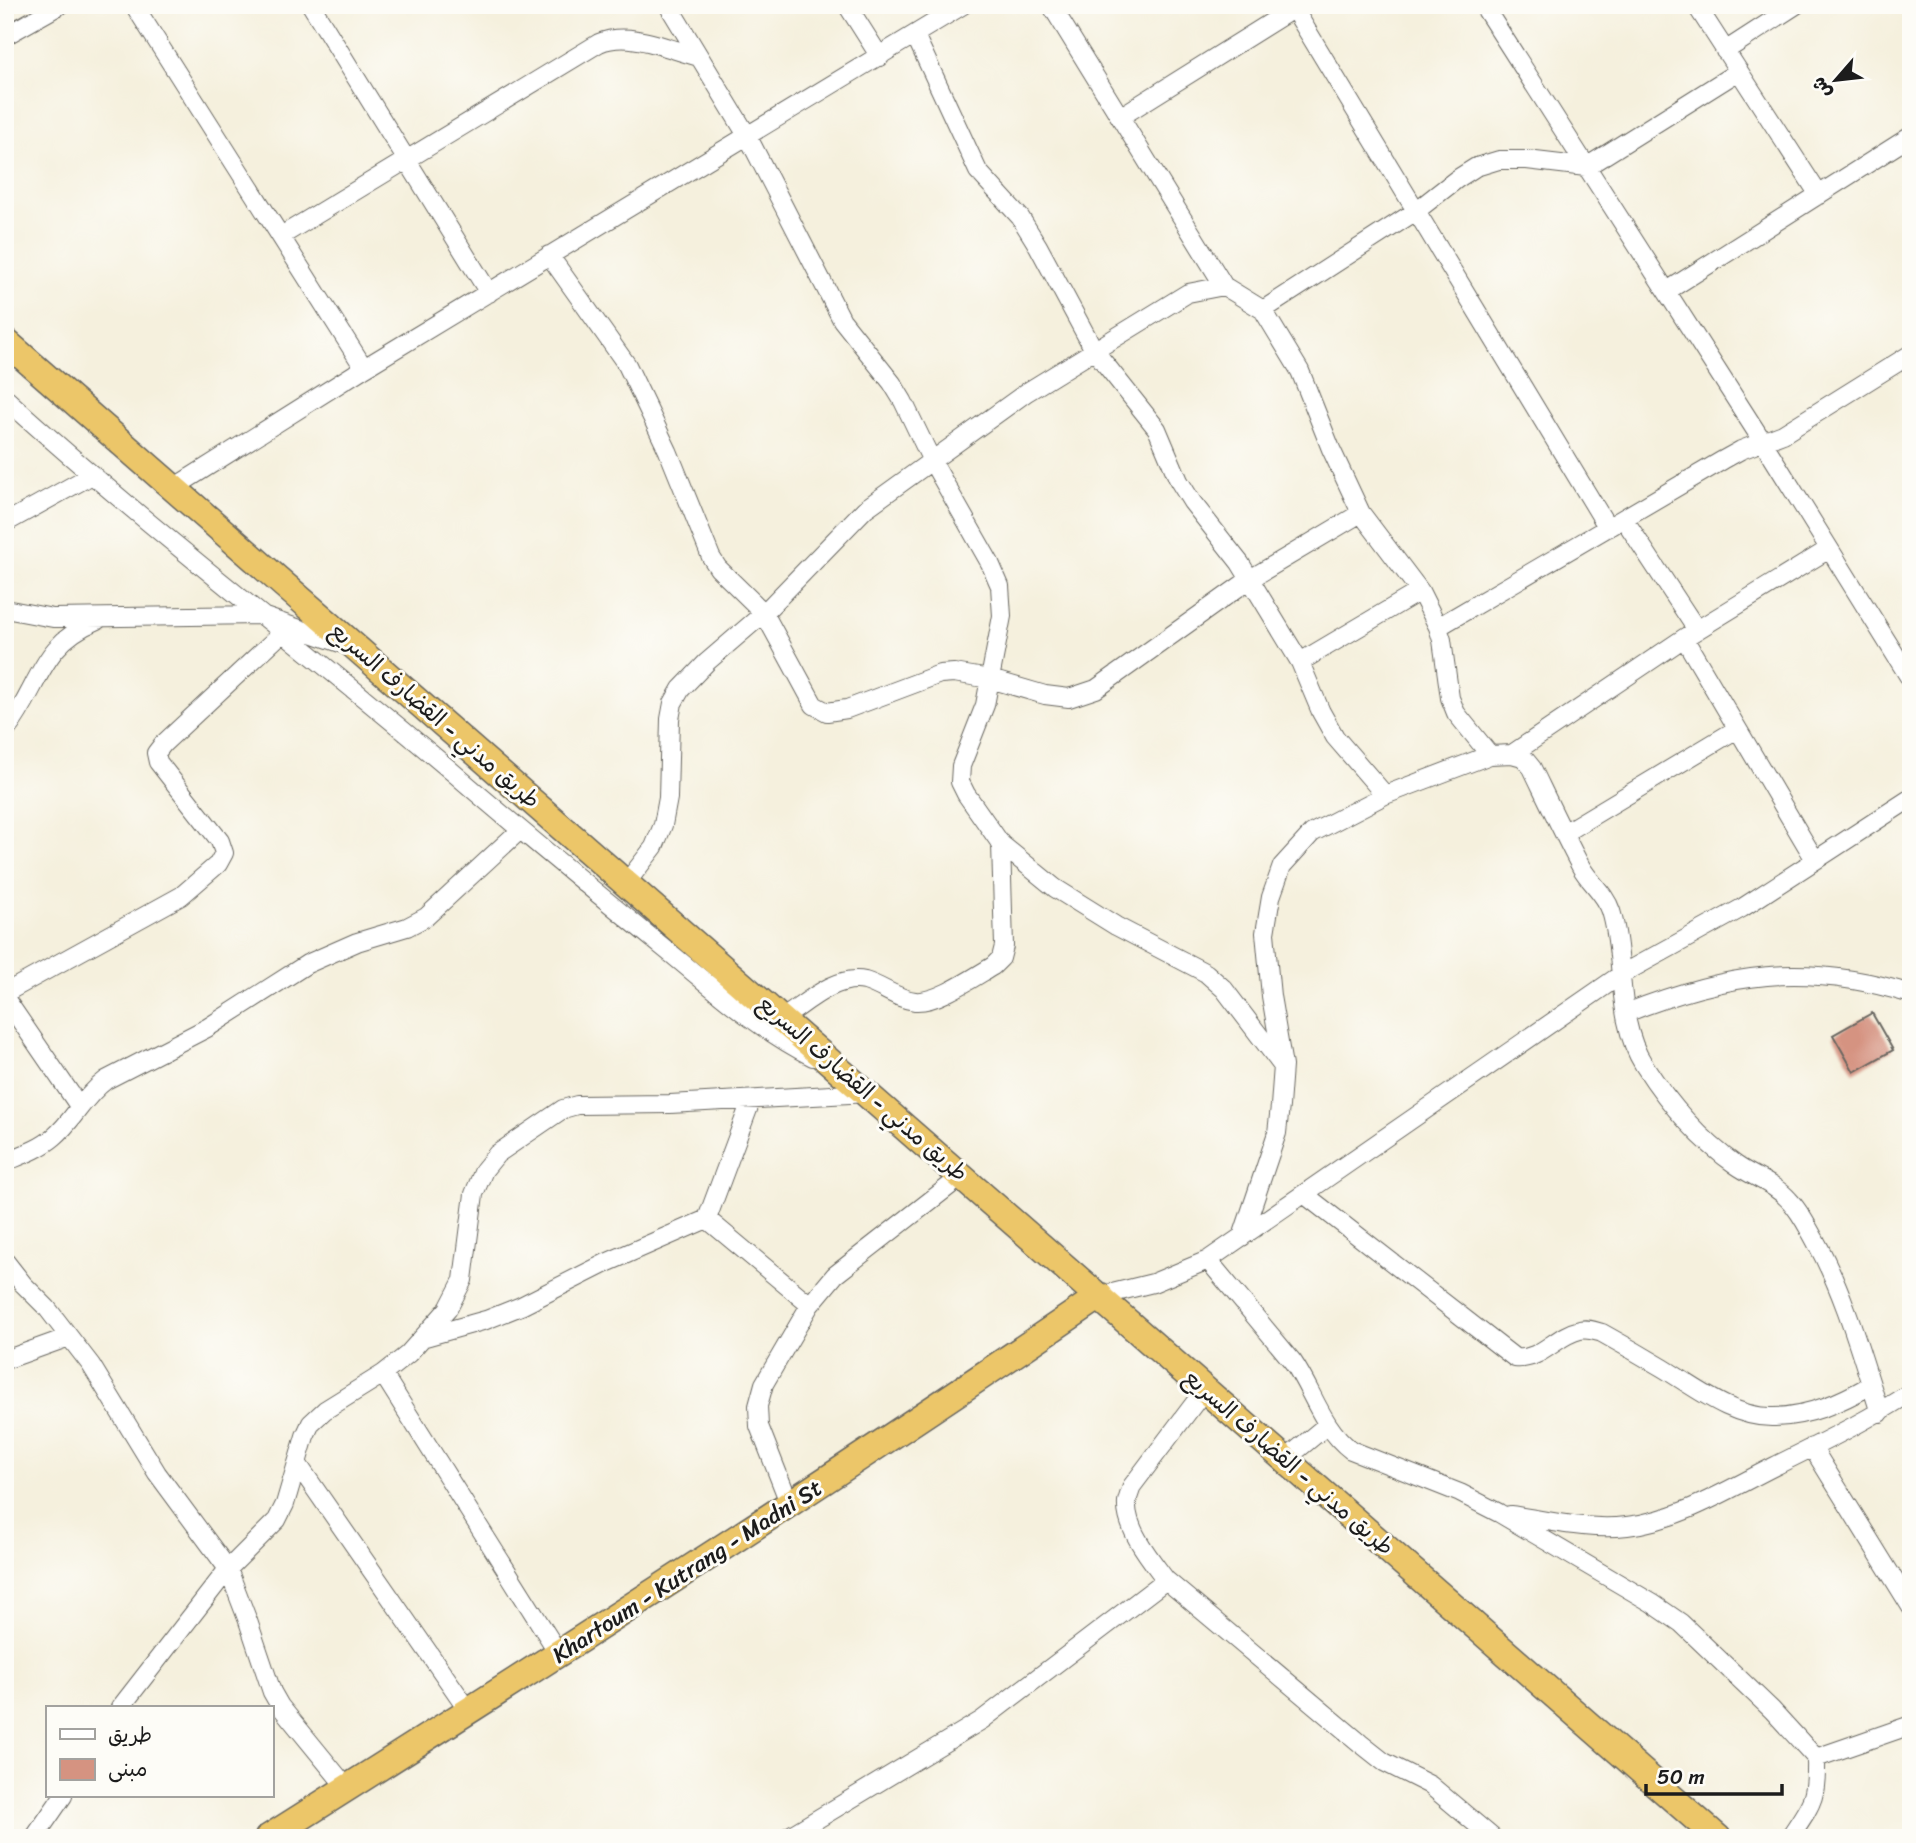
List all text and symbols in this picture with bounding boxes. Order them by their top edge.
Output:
north arrow [1800,46,1870,116]
text: ش [1802,71,1841,105]
street label: طريق مدني - القضارف السريع [319,611,550,819]
street label: طريق مدني - القضارف السريع [747,984,978,1192]
street label: طريق مدني - القضارف السريع [1173,1358,1404,1566]
street label: Khartoum - Kutrang - Madni St [543,1468,831,1675]
legend [46,1706,273,1798]
text: طريق [108,1716,152,1754]
text: مبنى [108,1750,147,1788]
scale bar [1646,1752,1783,1796]
text: 50 m [1657,1758,1705,1796]

